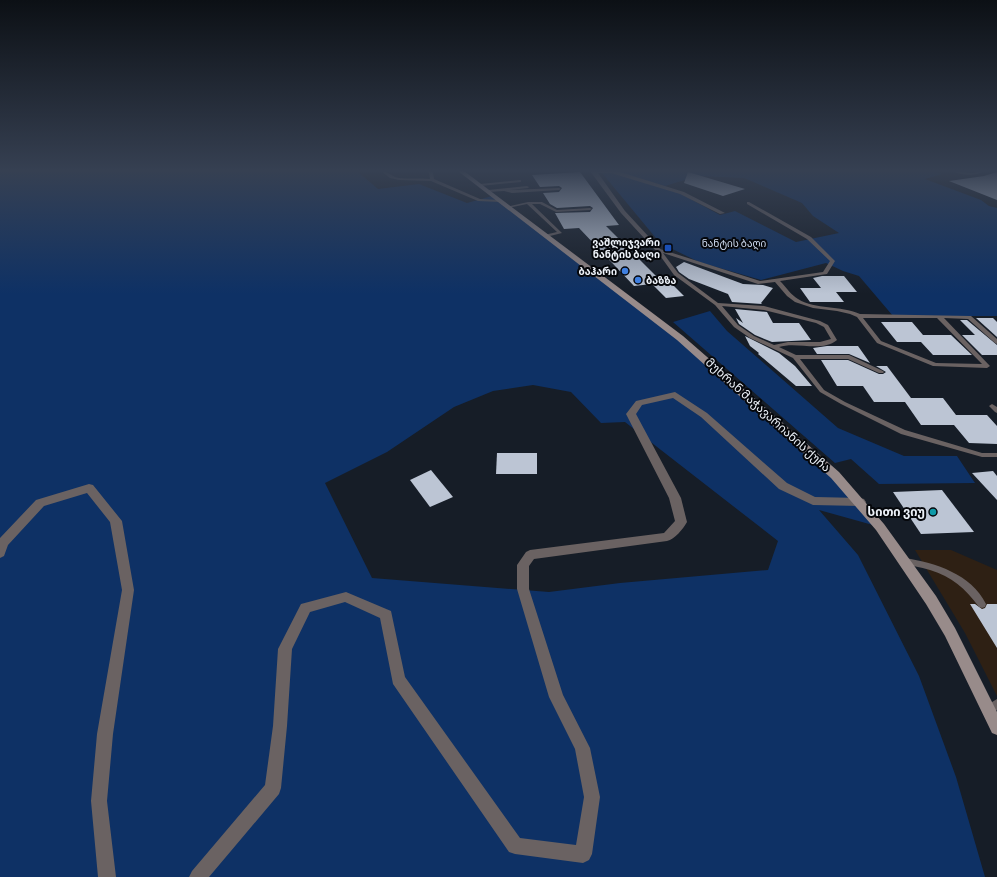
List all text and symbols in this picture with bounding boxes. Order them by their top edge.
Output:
place label: ვაშლიჯვარი ნანტის ბაღი [592,236,660,262]
park label: ნანტის ბაღი [702,237,766,251]
marker: ვაშლიჯვარი ნანტის ბაღი [663,243,673,253]
place label: ბაჰარი [579,265,617,279]
marker: ბაჰარი [620,266,630,276]
place label: ბაზზა [646,274,677,288]
marker: ბაზზა [633,275,643,285]
street label: მუხრან მაჭავარიანის ქუჩა [701,355,834,476]
place label: სითი ვიუ [868,504,925,521]
marker: სითი ვიუ [928,507,938,517]

